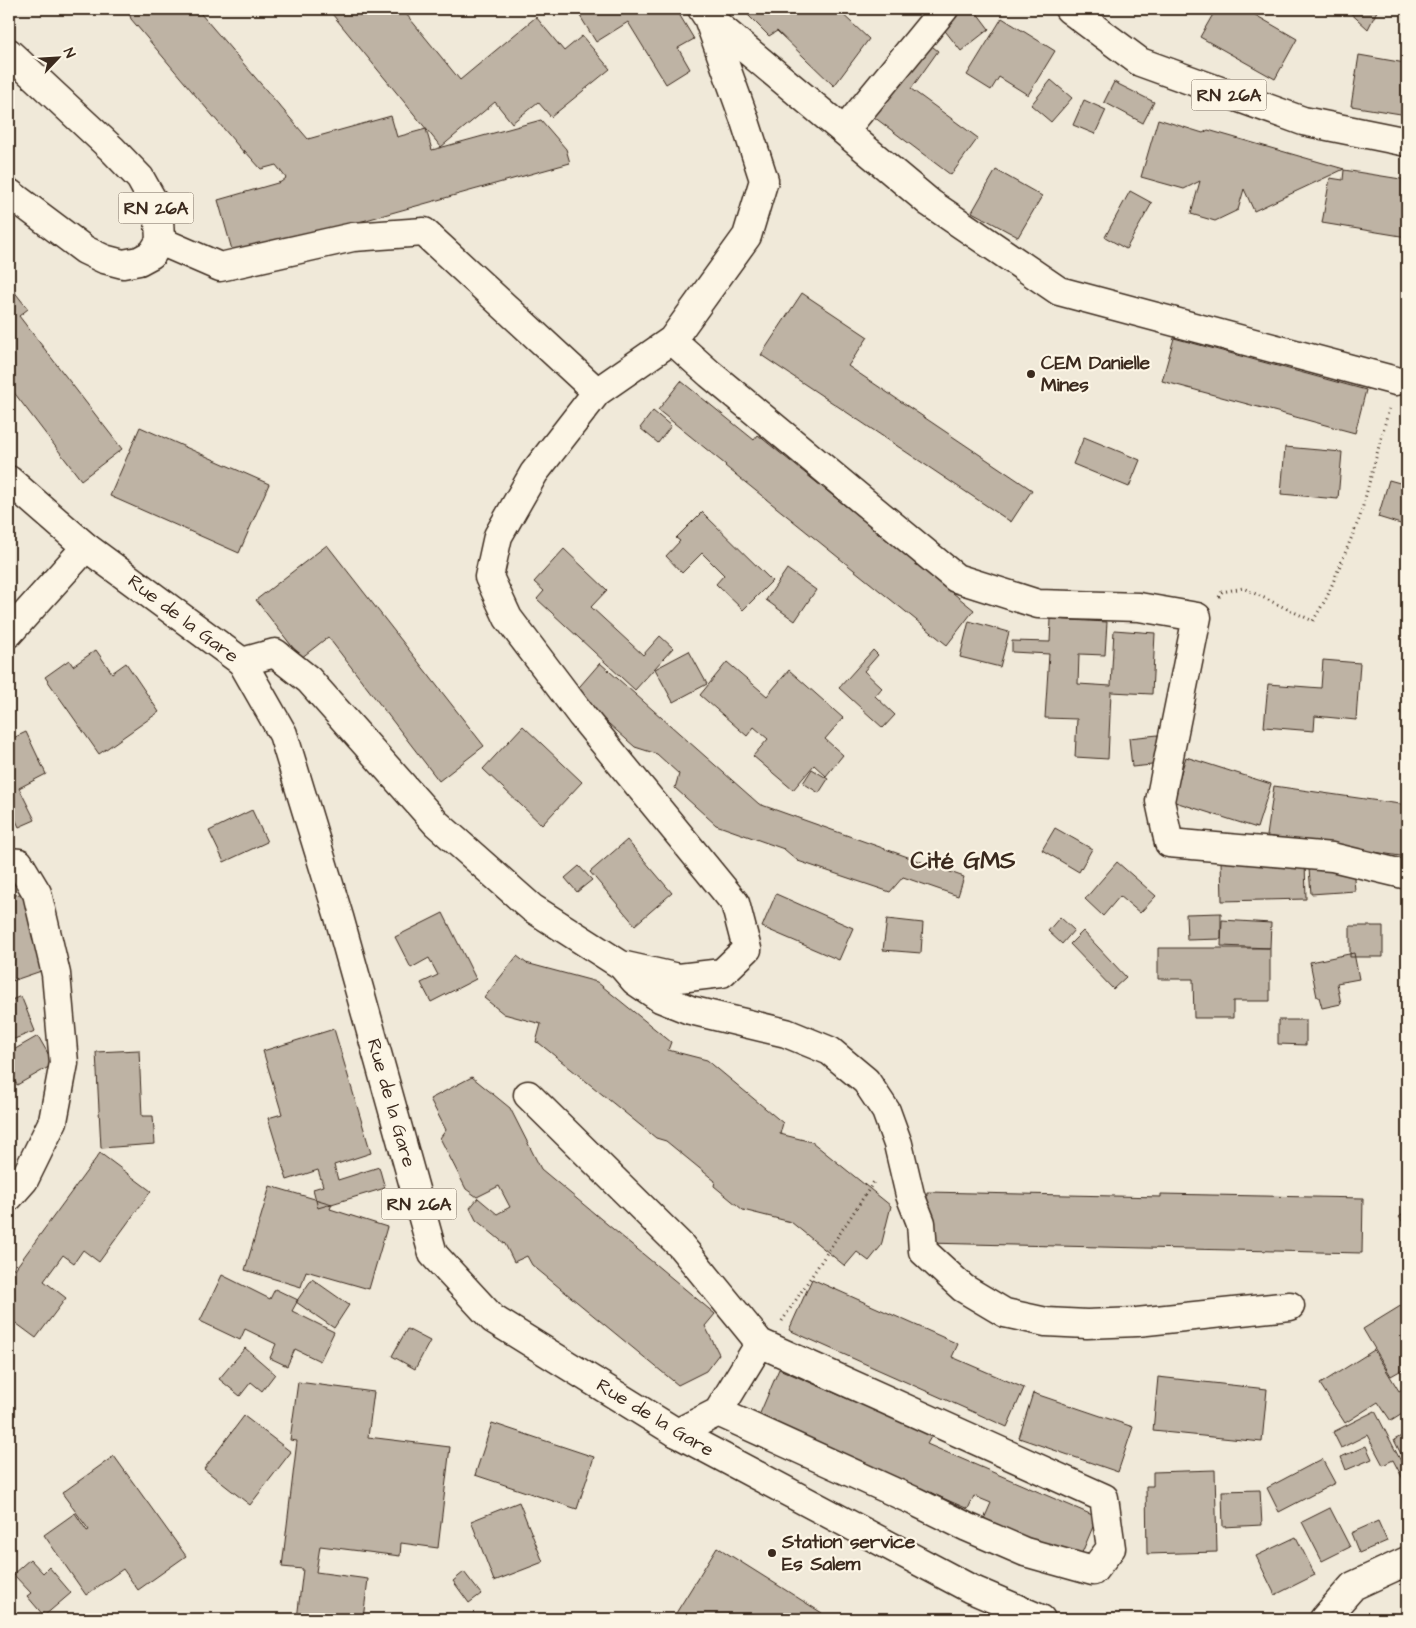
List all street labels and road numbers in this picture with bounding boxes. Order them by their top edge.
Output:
road number: RN 26A [1192,80,1266,110]
road number: RN 26A [118,192,194,224]
street label: Rue de la Gare [122,568,244,670]
street label: Rue de la Gare [360,1036,422,1170]
road number: RN 26A [382,1188,456,1220]
street label: Rue de la Gare [591,1372,719,1464]

